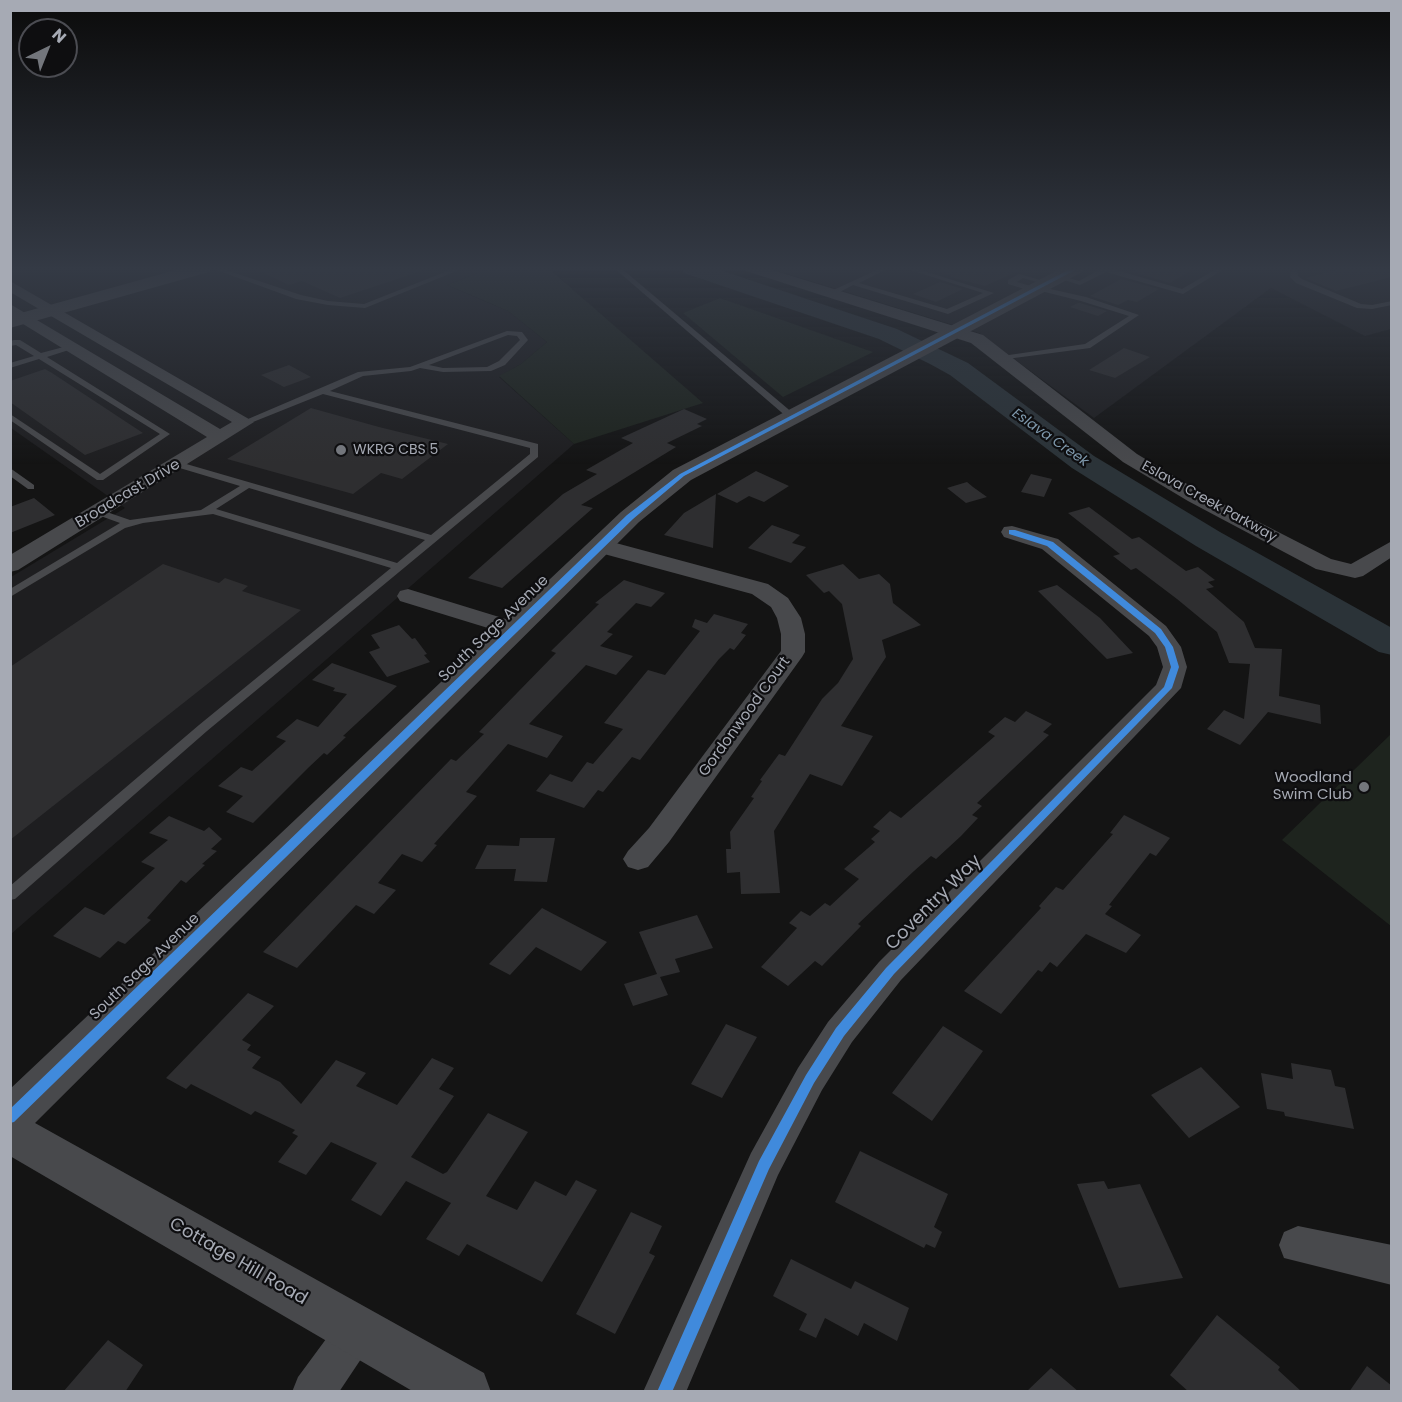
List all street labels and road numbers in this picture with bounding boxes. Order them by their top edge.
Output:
street label: Broadcast Drive [72,456,184,532]
street label: Eslava Creek Parkway [1139,458,1279,546]
street label: South Sage Avenue [435,572,553,686]
street label: Gordonwood Court [695,654,795,780]
street label: Coventry Way [882,851,986,955]
street label: South Sage Avenue [86,910,204,1024]
street label: Cottage Hill Road [165,1214,311,1310]

